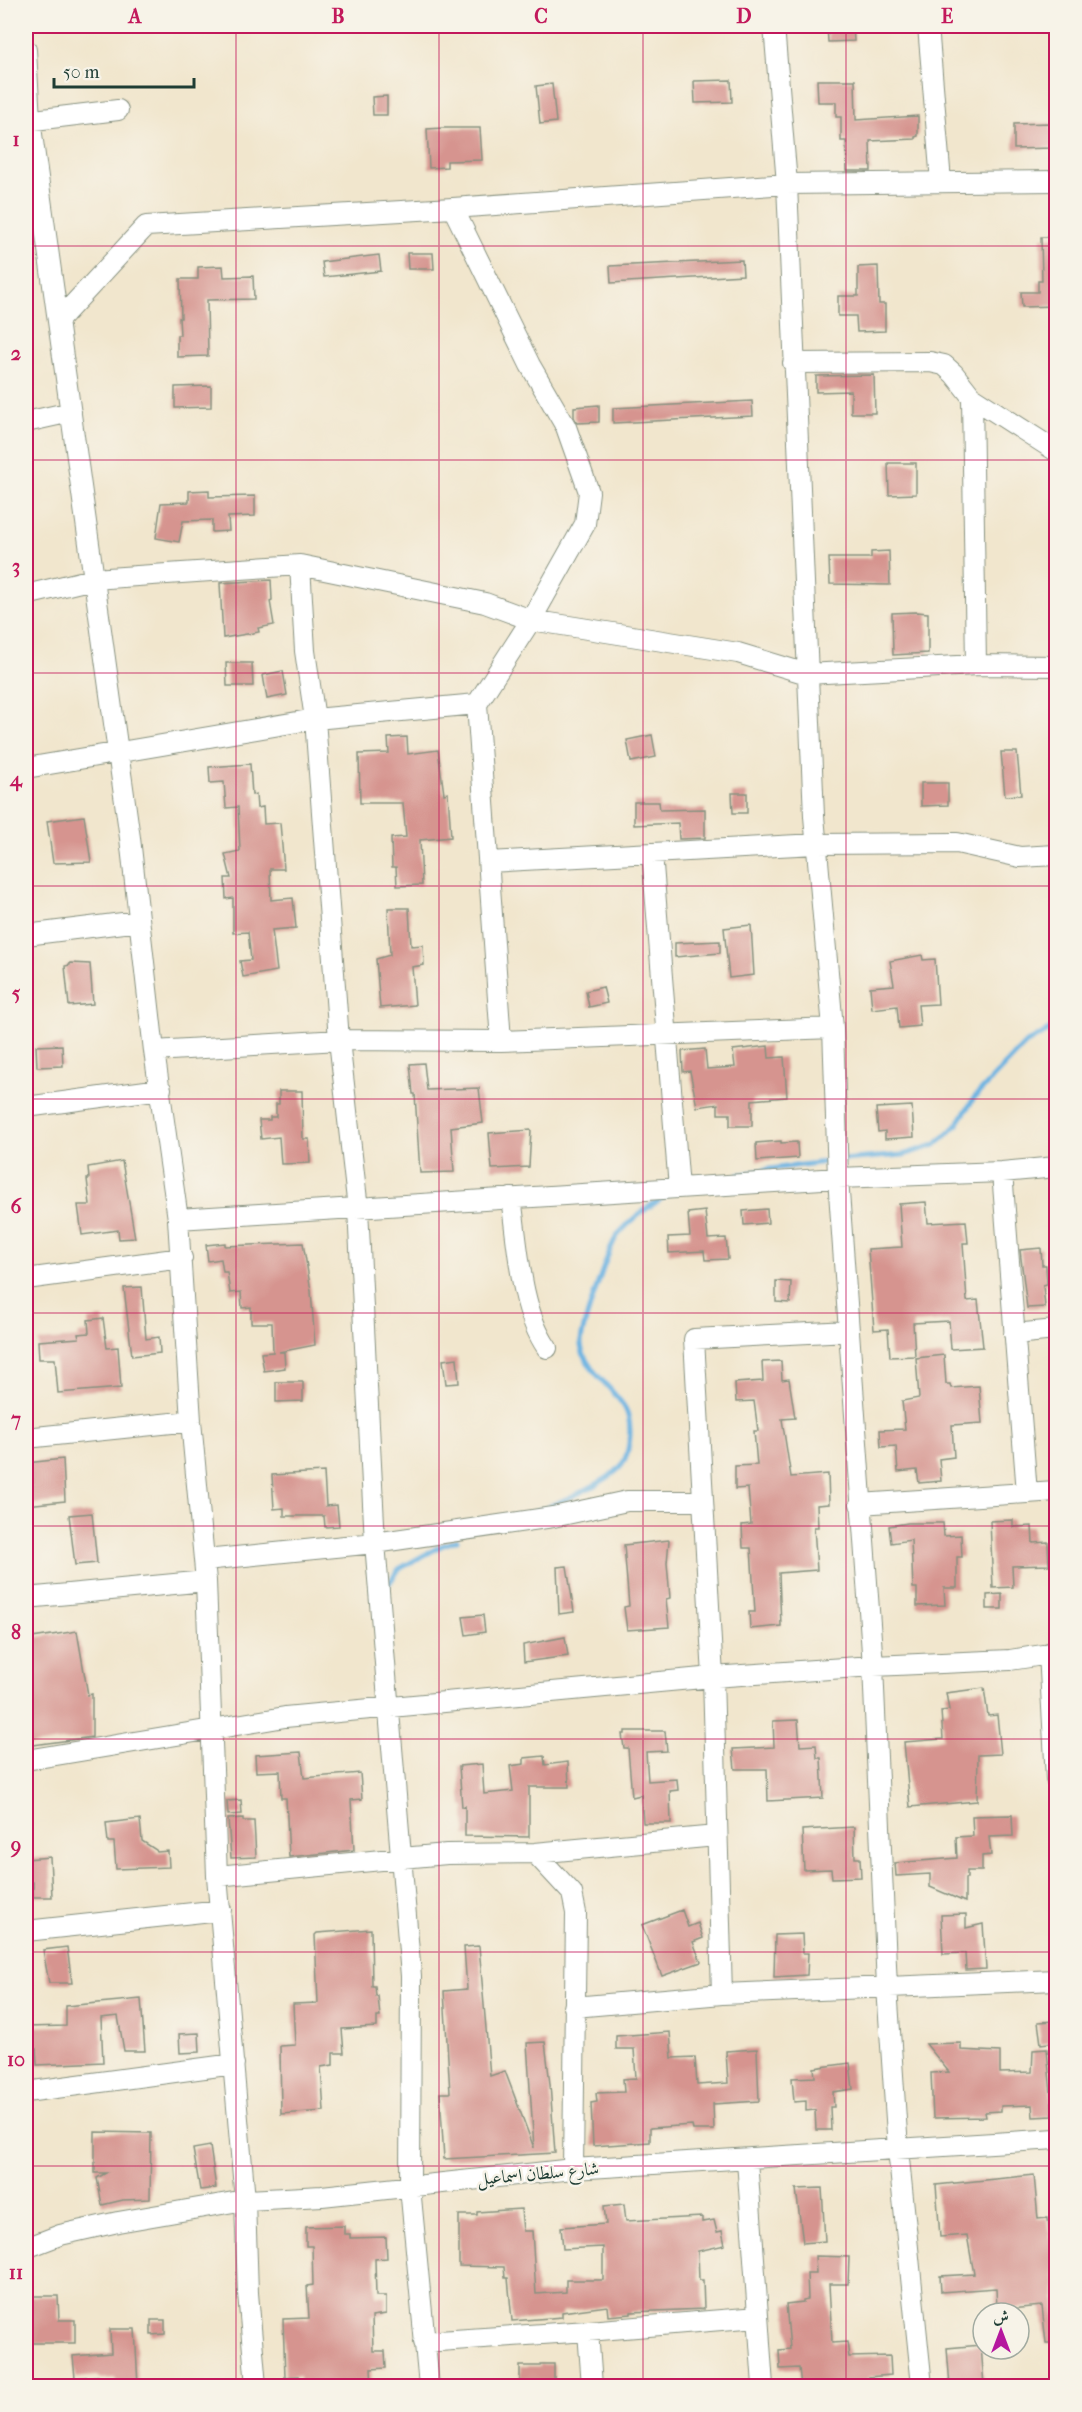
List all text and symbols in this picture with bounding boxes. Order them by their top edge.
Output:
text: A [127,5,143,28]
text: B [331,5,345,28]
text: C [534,5,548,28]
text: D [736,5,752,28]
text: E [941,5,953,28]
scale bar [54,51,194,89]
text: 50 m [63,62,100,83]
text: 1 [12,128,20,151]
text: 2 [11,342,21,365]
text: 3 [12,555,20,578]
text: 4 [9,768,23,792]
text: 5 [12,982,21,1005]
text: 6 [11,1195,23,1218]
text: 7 [10,1408,21,1431]
text: 8 [11,1621,21,1644]
text: 9 [10,1835,21,1858]
text: 10 [7,2048,25,2071]
street label: شارع سلطان اسماعيل [476,2158,600,2194]
text: 11 [9,2261,23,2284]
north arrow [971,2301,1031,2361]
text: ش [993,2307,1009,2326]

